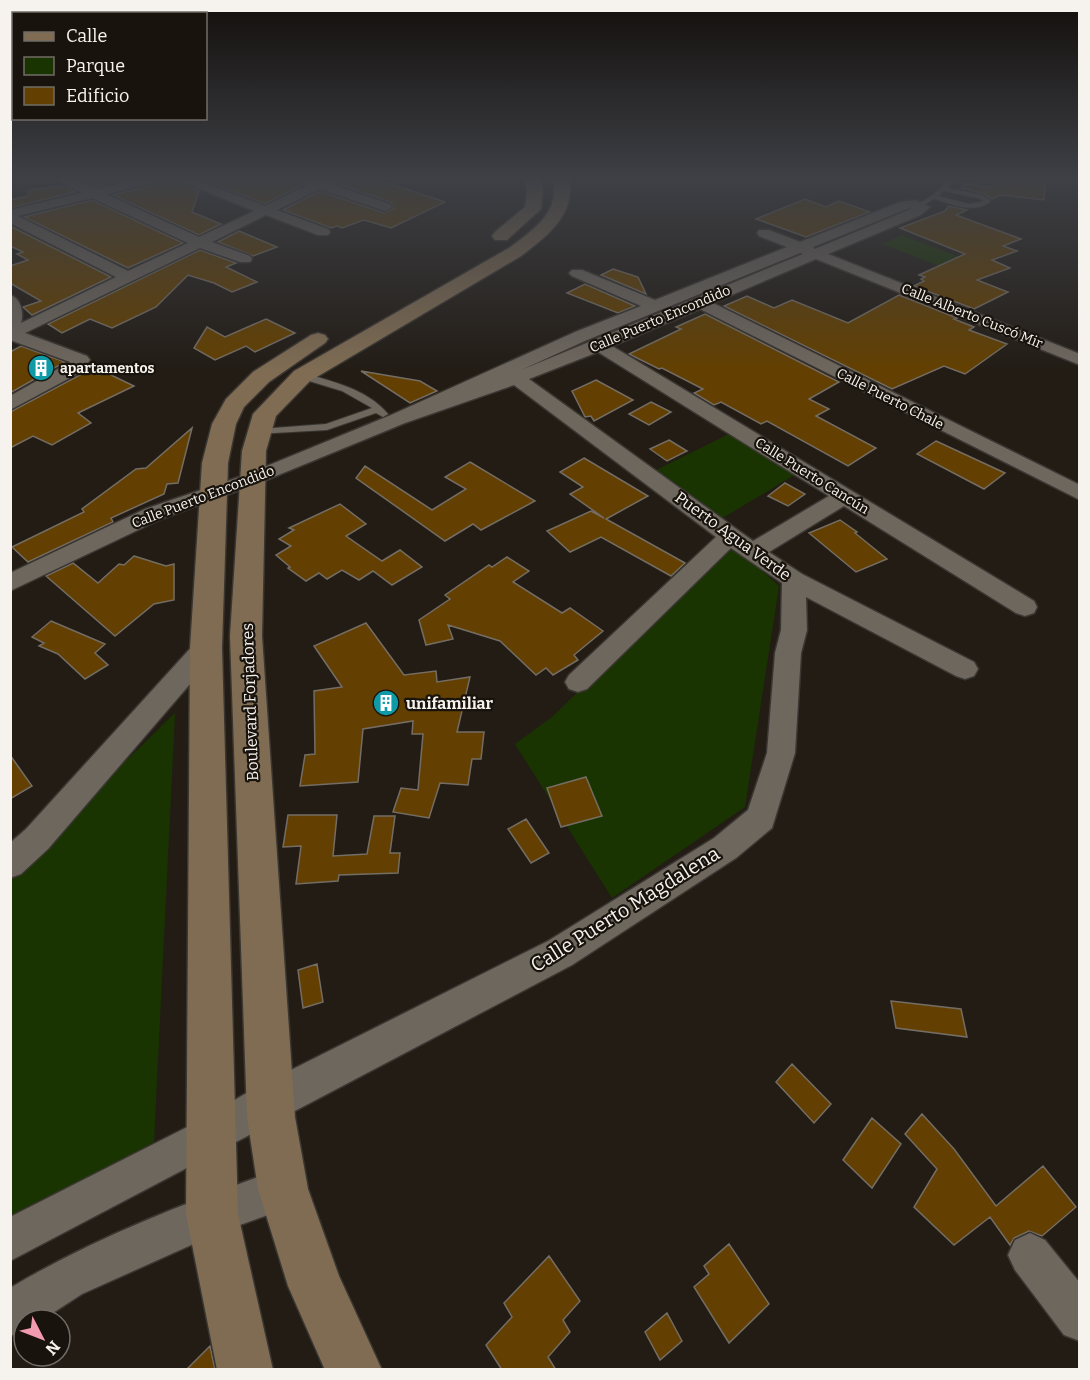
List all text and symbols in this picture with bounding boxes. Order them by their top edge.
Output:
legend [12,12,207,120]
text: Calle [66,25,107,47]
text: Parque [66,55,125,77]
text: Edificio [66,85,129,107]
street label: Calle Alberto Cuscó Mir [899,280,1045,352]
street label: Calle Puerto Encondido [587,282,733,356]
building icon: apartamentos [26,353,56,383]
place label: apartamentos [60,360,154,377]
street label: Calle Puerto Chale [834,365,946,433]
street label: Calle Puerto Cancún [752,434,872,518]
street label: Calle Puerto Encondido [129,462,277,532]
street label: Puerto Agua Verde [671,488,795,584]
street label: Boulevard Forjadores [238,623,262,781]
building icon: unifamiliar [371,688,401,718]
place label: unifamiliar [406,694,494,713]
street label: Calle Puerto Magdalena [526,841,724,977]
north arrow [12,1308,72,1368]
text: N [42,1337,64,1359]

